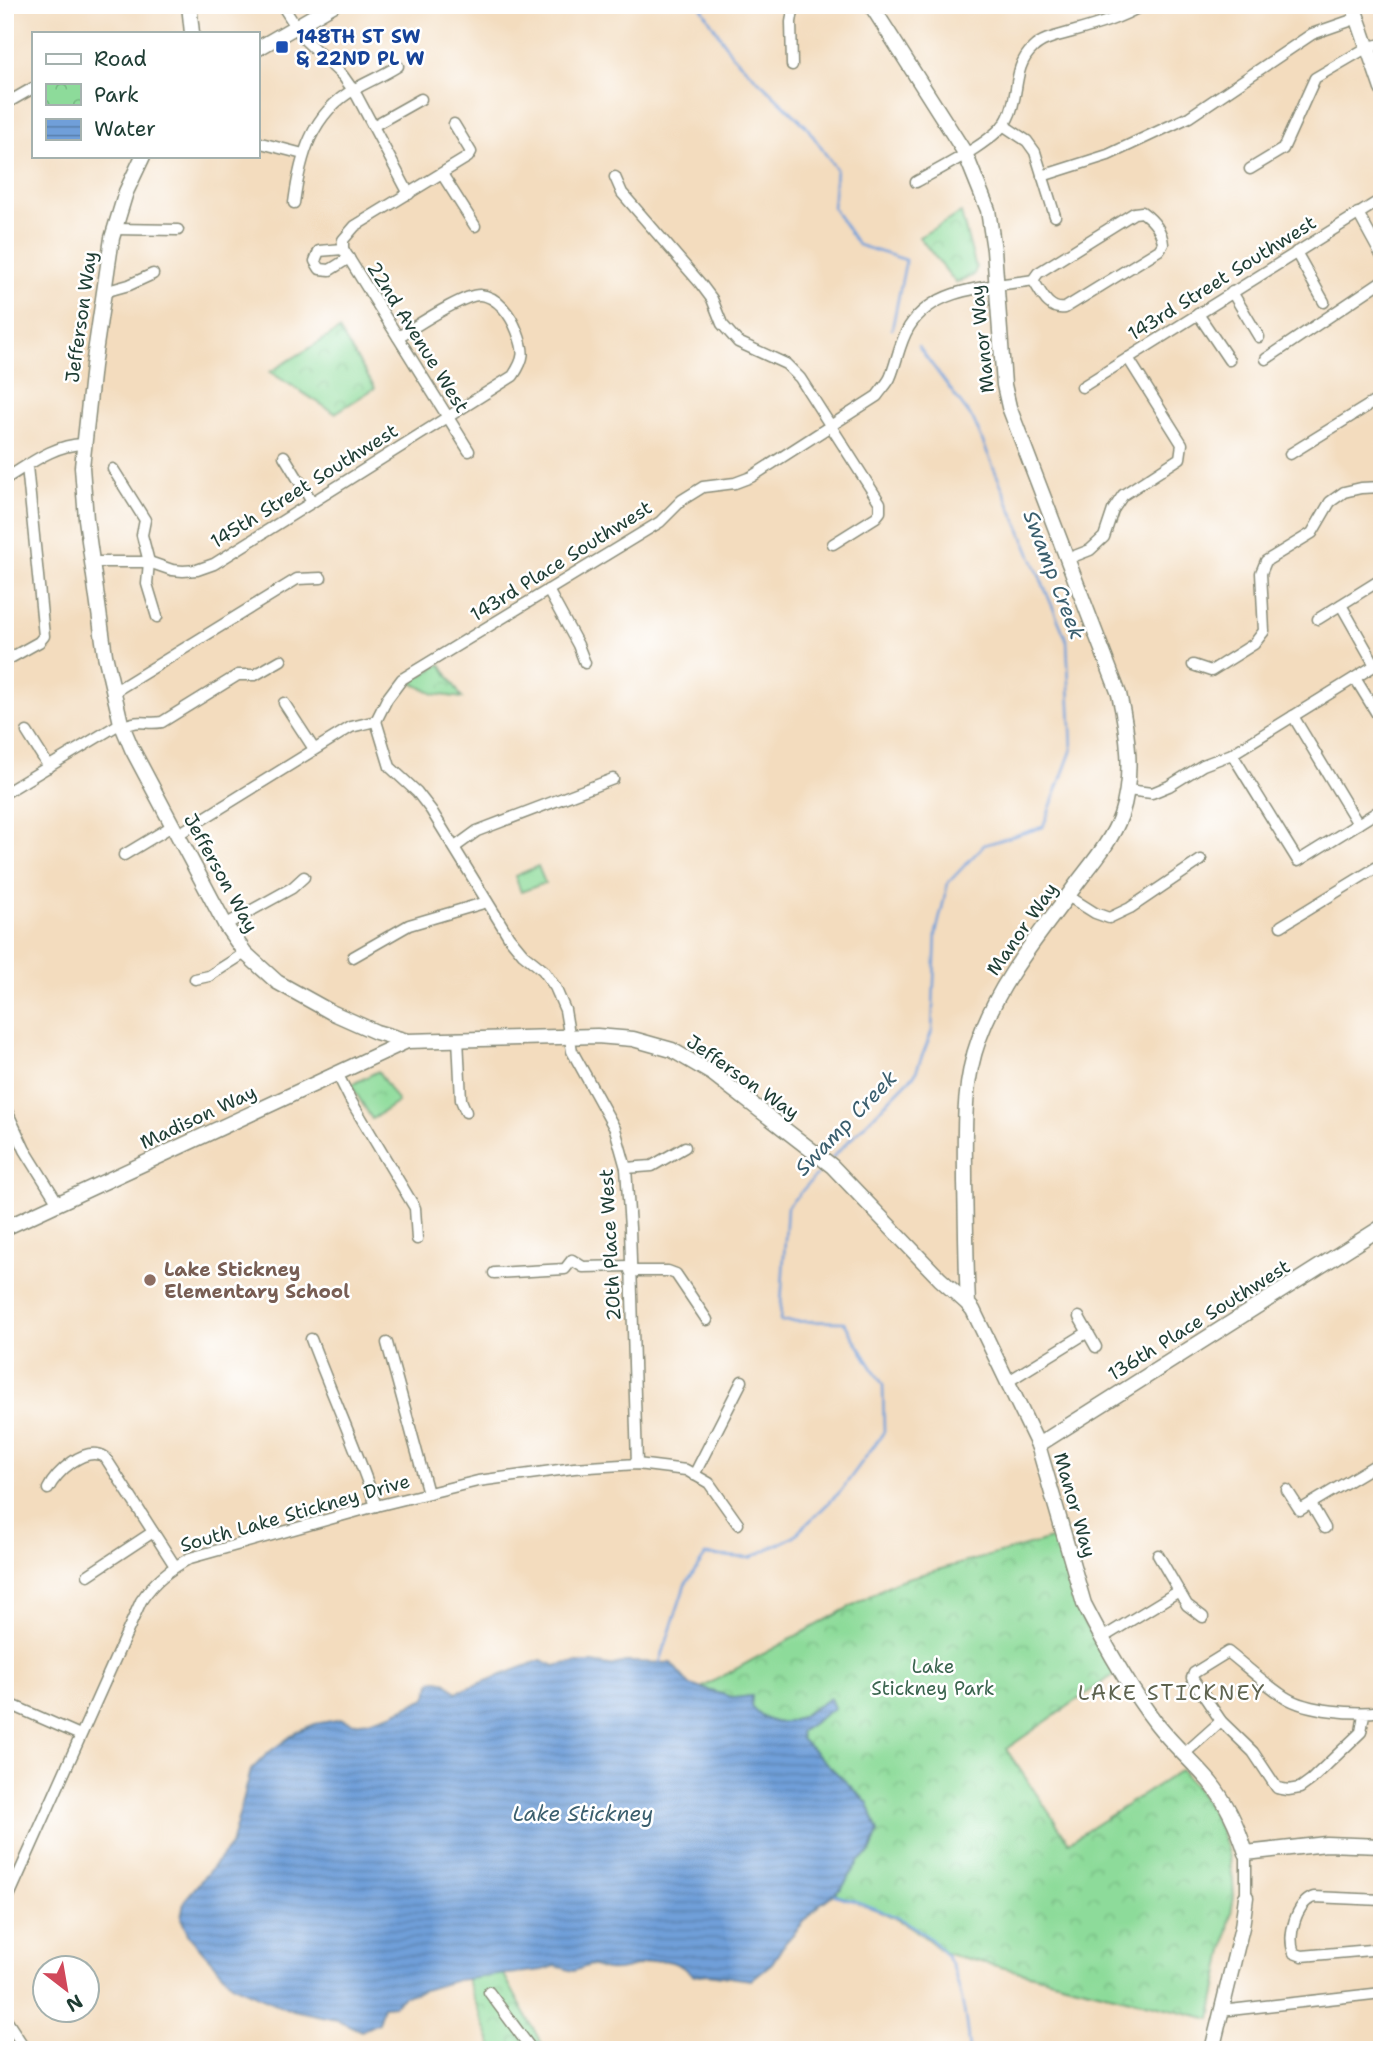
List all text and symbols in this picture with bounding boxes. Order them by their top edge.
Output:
place label: 148TH ST SW & 22ND PL W [296,24,425,71]
legend [32,32,259,158]
marker: 148TH ST SW & 22ND PL W [274,39,290,55]
text: Road [94,45,147,73]
text: Park [94,81,139,109]
text: Water [94,115,156,143]
street label: 143rd Street Southwest [1123,210,1321,346]
street label: Jefferson Way [59,250,103,384]
street label: 22nd Avenue West [361,257,475,417]
street label: Manor Way [964,284,1000,394]
street label: 145th Street Southwest [206,418,402,554]
street label: 143rd Place Southwest [465,495,657,627]
water label: Swamp Creek [1016,506,1092,644]
street label: Jefferson Way [178,809,264,937]
street label: Manor Way [981,877,1063,981]
street label: Jefferson Way [682,1029,804,1125]
water label: Swamp Creek [788,1064,904,1182]
street label: Madison Way [136,1079,260,1155]
street label: 20th Place West [594,1168,626,1322]
street label: 136th Place Southwest [1103,1254,1295,1386]
place label: Lake Stickney Elementary School [164,1257,350,1304]
marker: Lake Stickney Elementary School [142,1272,158,1288]
street label: Manor Way [1048,1450,1102,1560]
street label: South Lake Stickney Drive [177,1468,413,1558]
park label: Lake Stickney Park [871,1654,995,1701]
district label: LAKE STICKNEY [1078,1679,1266,1707]
water label: Lake Stickney [513,1800,653,1828]
north arrow [32,1954,102,2024]
text: N [62,1989,87,2018]

